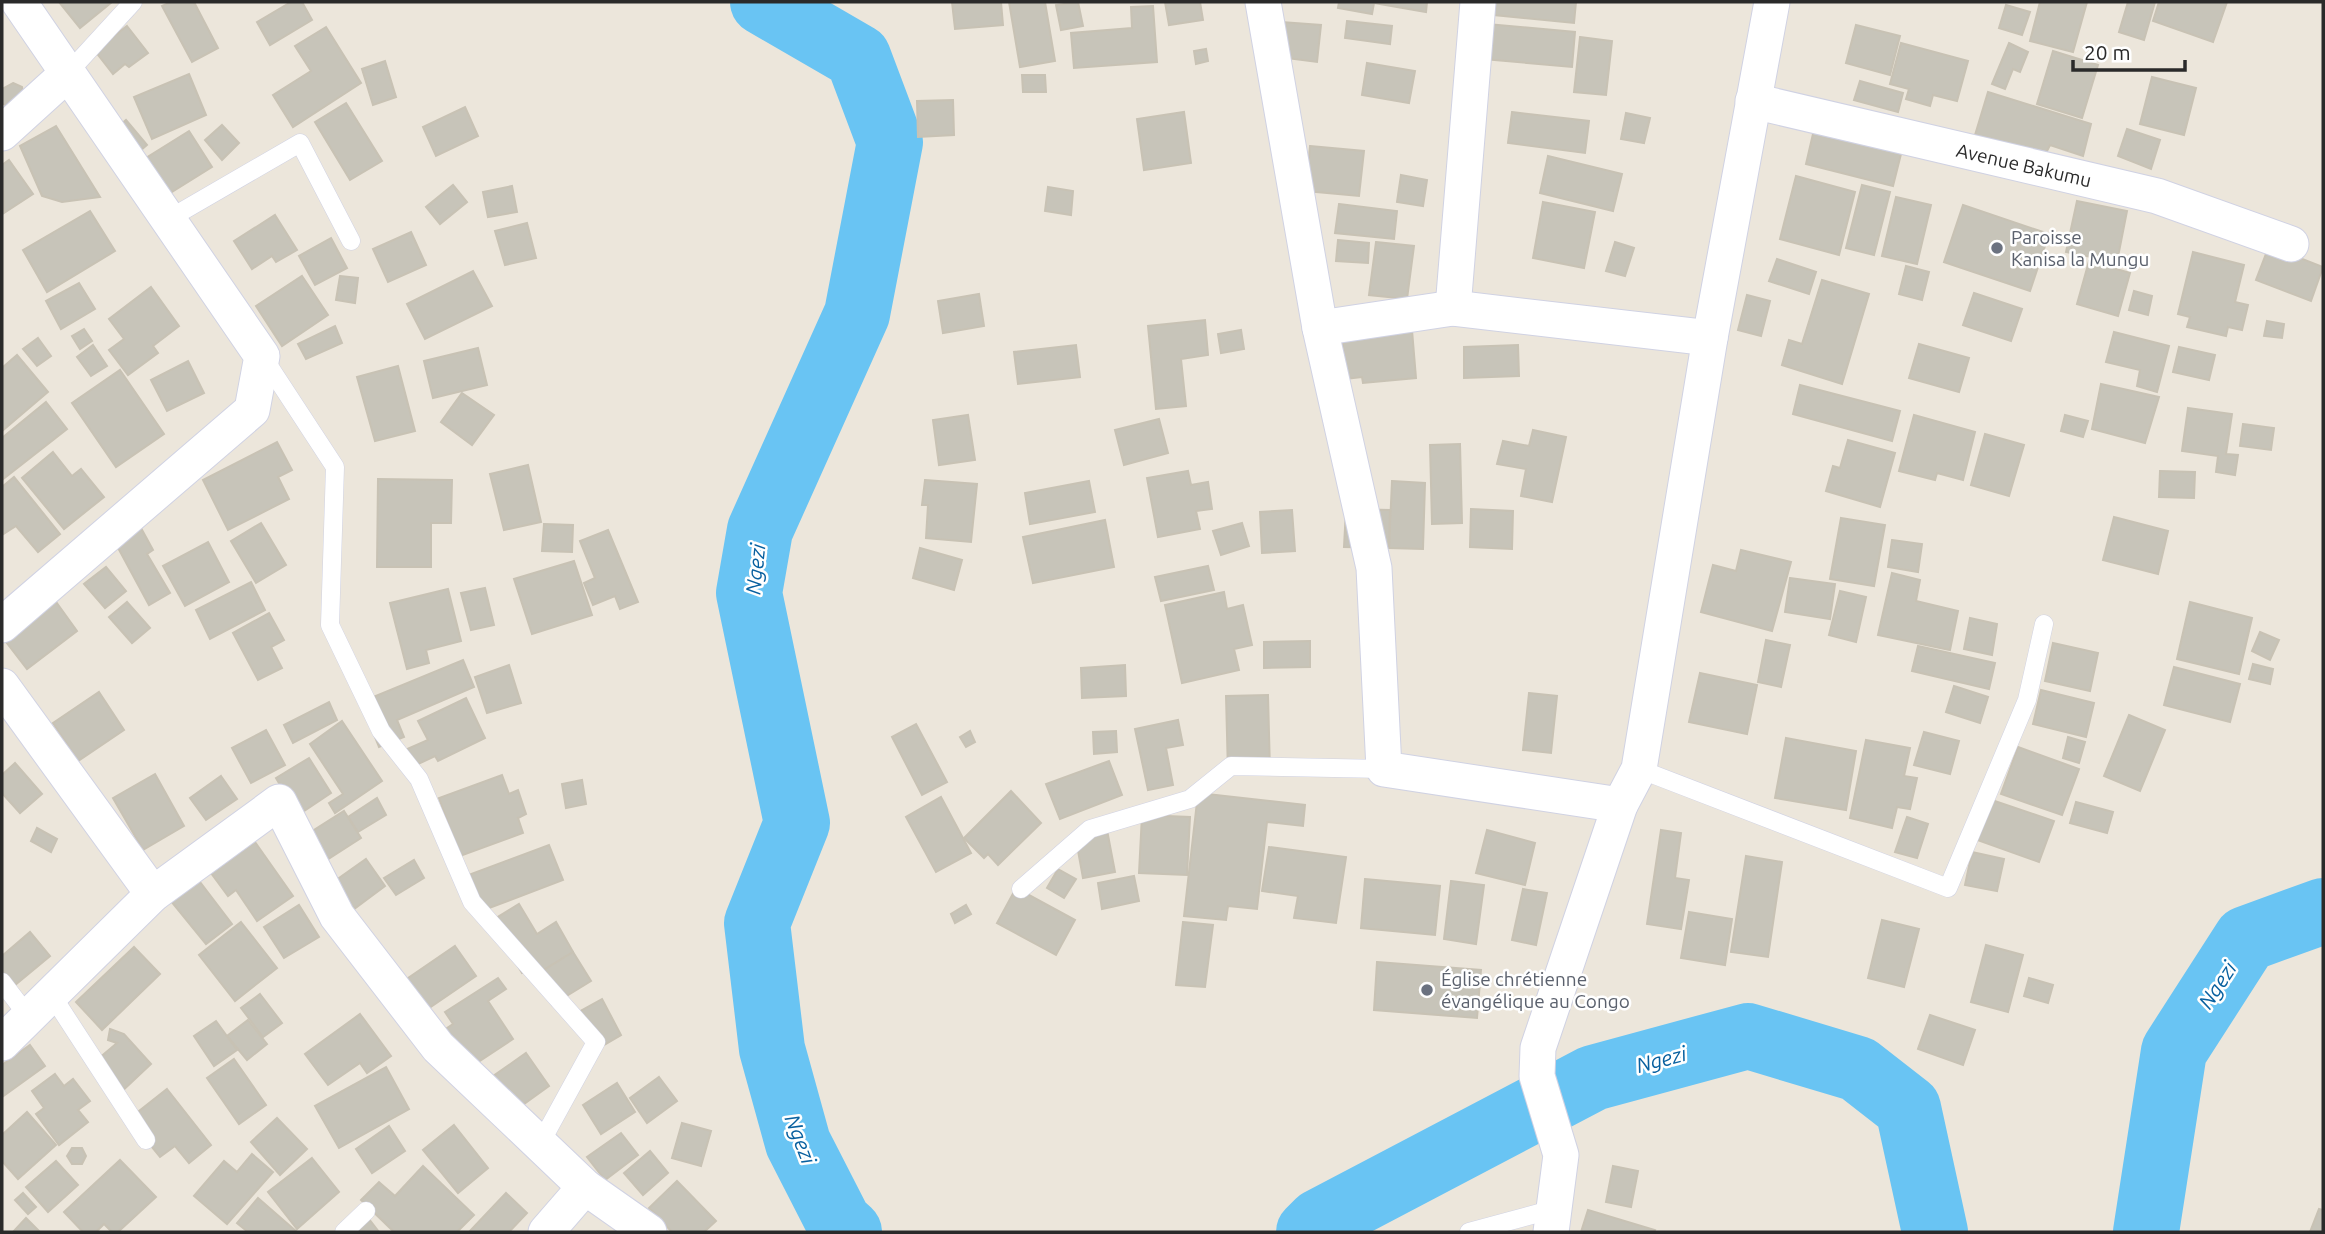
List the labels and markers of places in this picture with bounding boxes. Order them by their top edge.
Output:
place label: Paroisse Kanisa la Mungu [2011,226,2149,270]
marker: Paroisse Kanisa la Mungu [1989,240,2005,256]
place label: Église chrétienne évangélique au Congo [1441,968,1630,1012]
marker: Église chrétienne évangélique au Congo [1419,982,1435,998]

